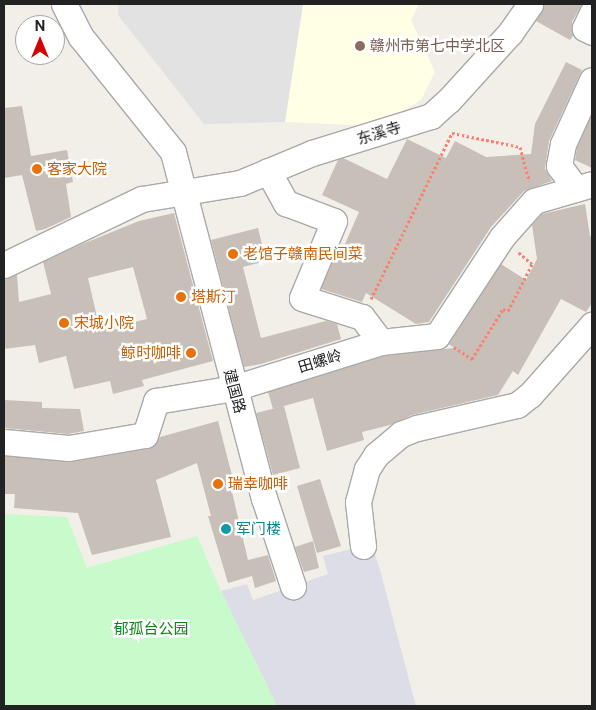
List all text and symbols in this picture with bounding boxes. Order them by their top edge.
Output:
north arrow [15,15,65,65]
text: N [35,18,45,34]
place label: 赣州市第七中学北区 [370,37,505,55]
marker: 赣州市第七中学北区 [354,40,366,52]
street label: 东溪寺 [355,118,403,148]
place label: 客家大院 [47,160,107,178]
marker: 客家大院 [31,163,43,175]
place label: 老馆子赣南民间菜 [243,245,363,263]
marker: 老馆子赣南民间菜 [227,248,239,260]
place label: 塔斯汀 [191,288,236,306]
marker: 塔斯汀 [175,291,187,303]
place label: 宋城小院 [74,314,134,332]
marker: 宋城小院 [58,317,70,329]
place label: 鲸时咖啡 [121,344,181,362]
street label: 田螺岭 [296,346,344,376]
marker: 鲸时咖啡 [185,347,197,359]
street label: 建国路 [220,367,250,415]
place label: 瑞幸咖啡 [228,475,288,493]
marker: 瑞幸咖啡 [212,478,224,490]
place label: 军门楼 [236,520,281,538]
marker: 军门楼 [220,523,232,535]
park label: 郁孤台公园 [114,620,188,638]

